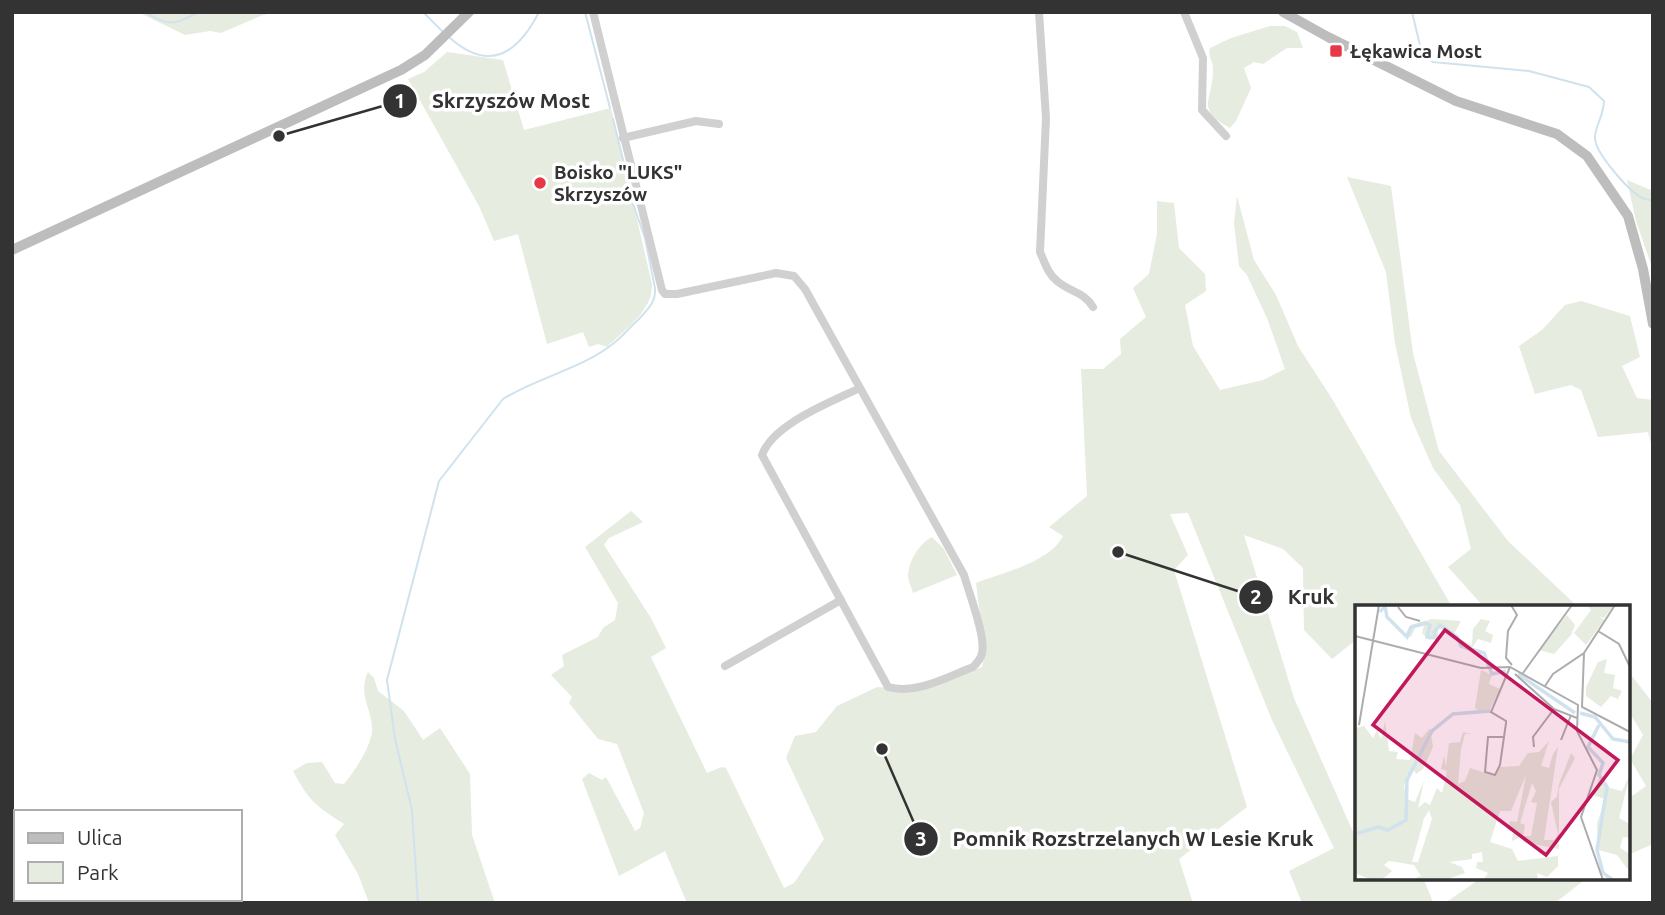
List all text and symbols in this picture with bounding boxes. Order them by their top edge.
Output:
place label: Łękawica Most [1350,40,1482,62]
marker: Łękawica Most [1328,43,1344,59]
callout: Skrzyszów Most [383,80,604,122]
text: 1 [394,88,406,112]
text: Skrzyszów Most [432,88,590,112]
place label: Boisko "LUKS" Skrzyszów [554,161,682,205]
marker: Boisko "LUKS" Skrzyszów [532,175,548,191]
callout: Kruk [1239,576,1349,618]
text: 2 [1250,584,1262,608]
text: Kruk [1288,584,1335,608]
inset map [1355,605,1630,880]
legend [14,810,242,901]
callout: Pomnik Rozstrzelanych W Lesie Kruk [904,818,1328,860]
text: Ulica [77,825,122,849]
text: 3 [915,826,927,850]
text: Pomnik Rozstrzelanych W Lesie Kruk [953,826,1314,850]
text: Park [77,860,119,884]

